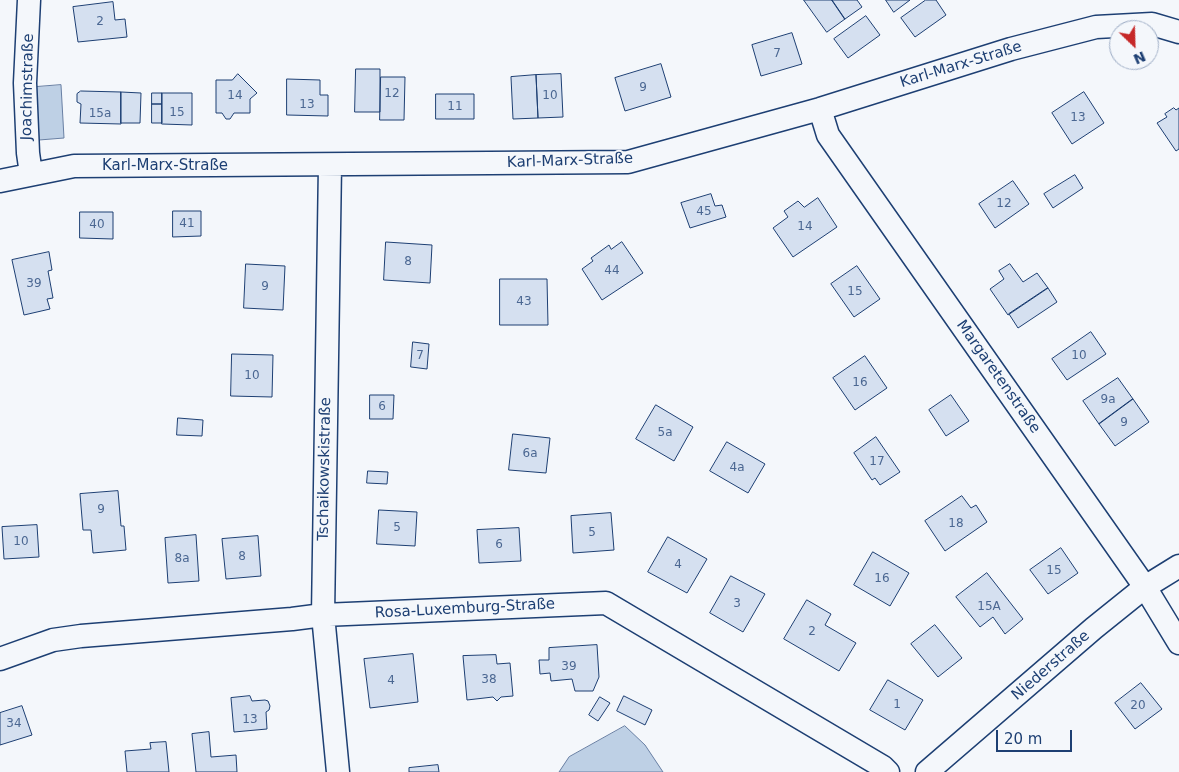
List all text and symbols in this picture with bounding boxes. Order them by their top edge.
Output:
house number: 2 [96,15,104,29]
north arrow [1109,20,1159,70]
street label: Joachimstraße [18,33,38,141]
street label: Karl-Marx-Straße [898,38,1024,92]
house number: 7 [773,47,781,61]
text: N [1131,48,1148,67]
house number: 9 [639,81,647,95]
house number: 12 [384,87,400,101]
house number: 14 [227,89,243,103]
house number: 10 [542,89,558,103]
house number: 13 [299,98,315,112]
house number: 11 [447,100,463,114]
house number: 15 [169,106,185,120]
house number: 15a [89,107,111,121]
house number: 13 [1070,111,1086,125]
street label: Karl-Marx-Straße [507,150,633,172]
street label: Karl-Marx-Straße [102,157,228,175]
house number: 12 [996,197,1012,211]
house number: 45 [696,205,712,219]
house number: 41 [179,217,195,231]
house number: 40 [89,218,105,232]
house number: 14 [797,220,813,234]
house number: 8 [404,255,412,269]
house number: 44 [604,264,620,278]
house number: 39 [26,277,42,291]
house number: 9 [261,280,269,294]
house number: 15 [847,285,863,299]
house number: 43 [516,295,532,309]
street label: Margaretenstraße [952,317,1044,437]
house number: 7 [416,349,424,363]
house number: 10 [1071,349,1087,363]
house number: 10 [244,369,260,383]
house number: 16 [852,376,868,390]
house number: 9a [1101,393,1115,407]
street label: Tschaikowskistraße [315,397,335,541]
house number: 6 [378,400,386,414]
house number: 9 [1120,416,1128,430]
house number: 5a [658,426,672,440]
house number: 6a [523,447,537,461]
house number: 17 [869,455,885,469]
house number: 4a [730,461,744,475]
house number: 9 [97,503,105,517]
house number: 18 [948,517,964,531]
house number: 5 [393,521,401,535]
house number: 5 [588,526,596,540]
house number: 10 [13,535,29,549]
house number: 6 [495,538,503,552]
house number: 8 [238,550,246,564]
house number: 8a [175,552,189,566]
house number: 4 [674,558,682,572]
house number: 15 [1046,564,1062,578]
house number: 16 [874,572,890,586]
street label: Rosa-Luxemburg-Straße [374,595,556,623]
house number: 3 [733,597,741,611]
house number: 15A [977,600,1001,614]
house number: 2 [808,625,816,639]
street label: Niederstraße [1008,627,1094,705]
house number: 39 [561,660,577,674]
house number: 38 [481,673,497,687]
house number: 4 [387,674,395,688]
house number: 1 [893,698,901,712]
house number: 20 [1130,699,1146,713]
house number: 13 [242,713,258,727]
house number: 34 [6,717,22,731]
scale bar [999,720,1075,752]
text: 20 m [1004,730,1042,748]

